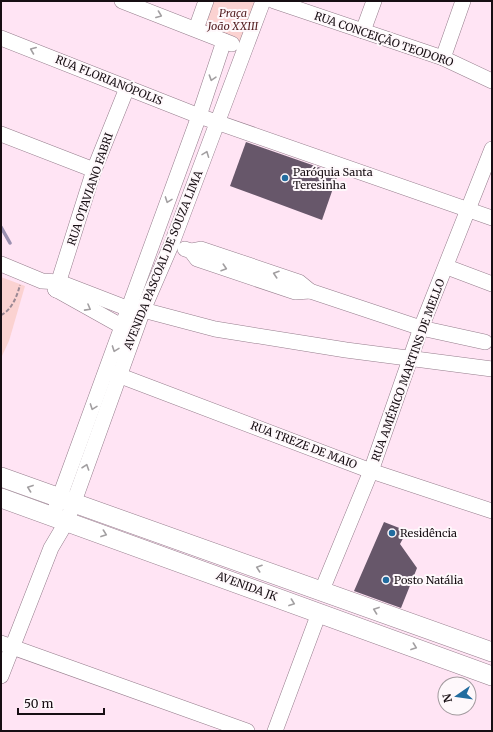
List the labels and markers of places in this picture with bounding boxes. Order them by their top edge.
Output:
place label: Paróquia Santa Teresinha [293,165,373,192]
marker: Paróquia Santa Teresinha [280,173,290,183]
place label: Residência [400,526,457,540]
marker: Residência [387,528,397,538]
place label: Posto Natália [394,573,463,587]
marker: Posto Natália [381,575,391,585]

